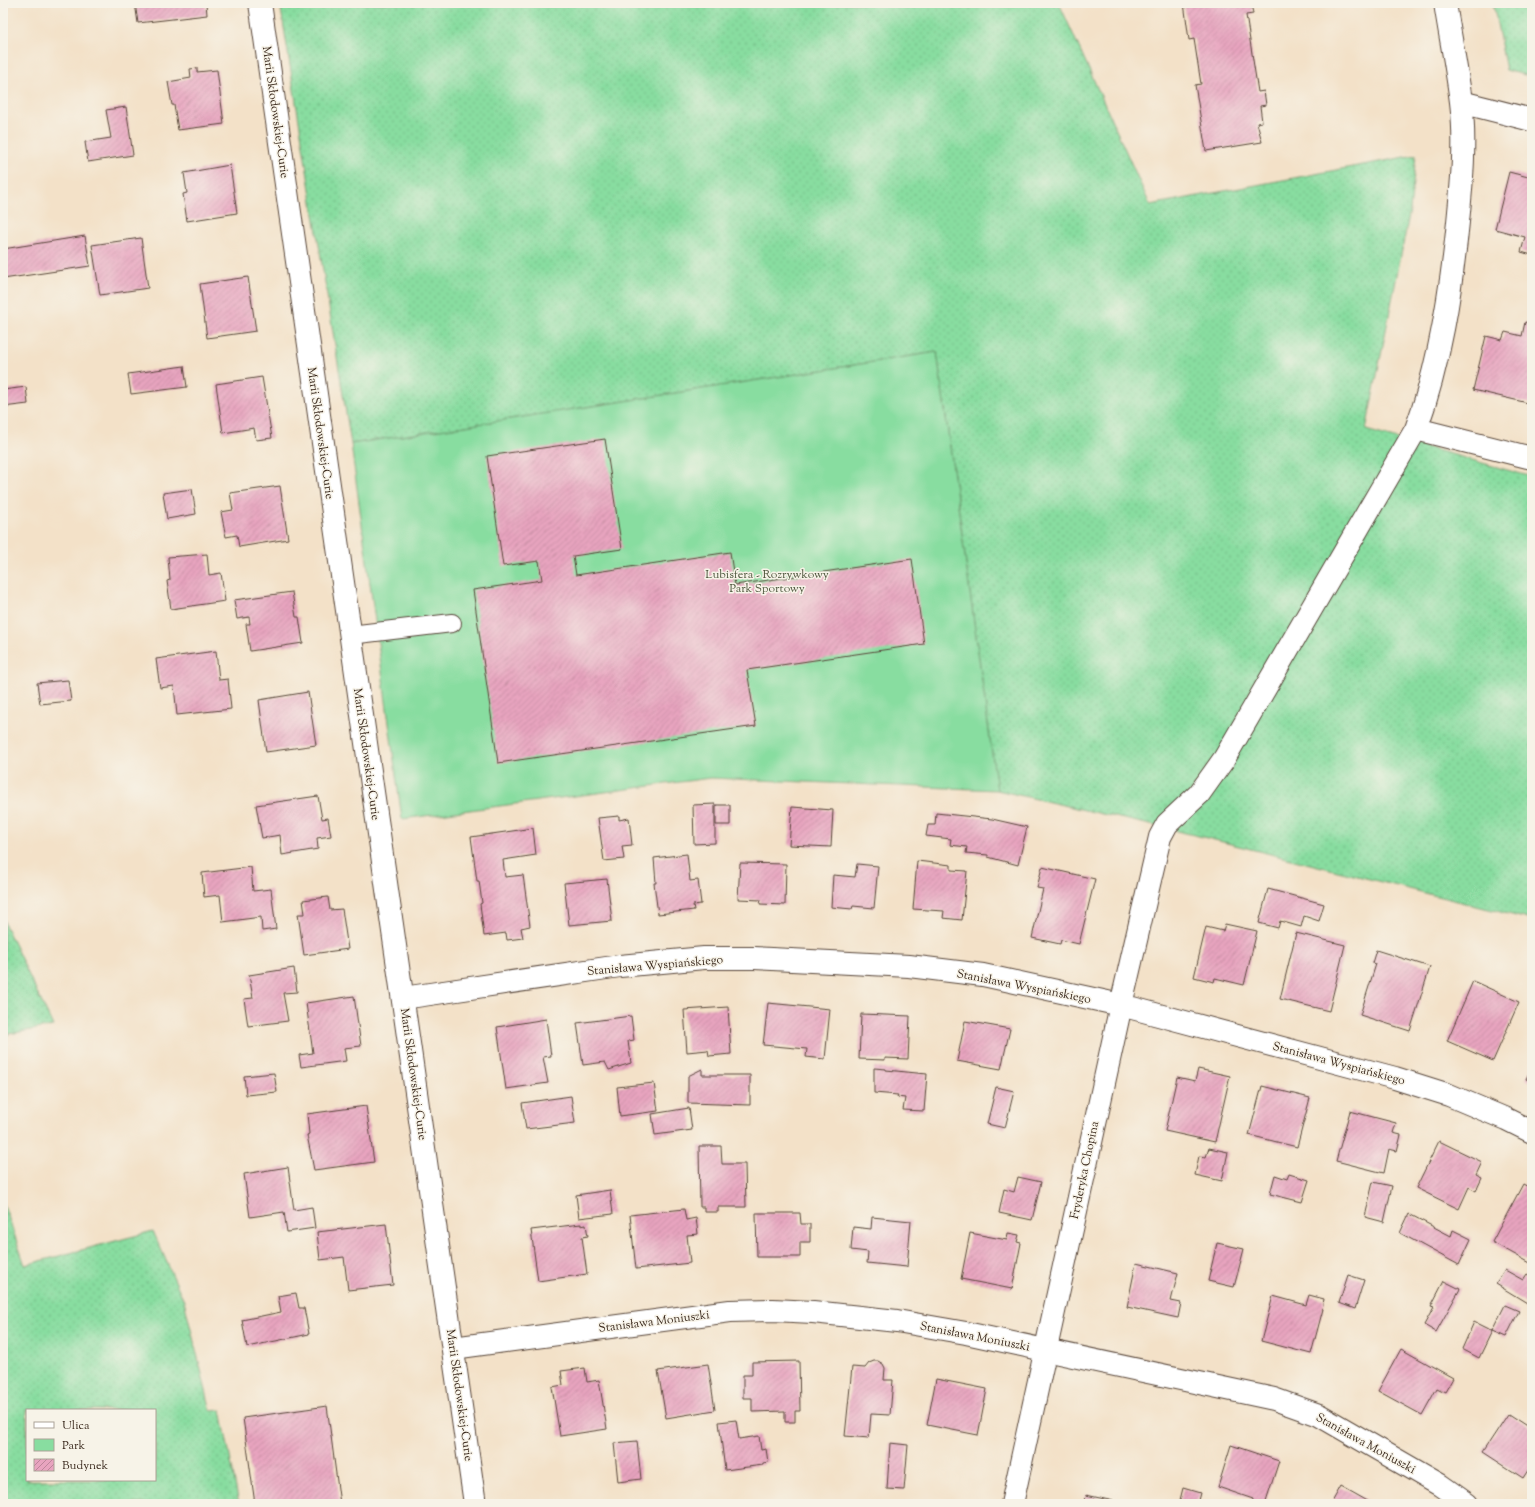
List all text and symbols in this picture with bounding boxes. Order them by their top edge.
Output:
street label: Marii Skłodowskiej-Curie [257,45,293,180]
street label: Marii Skłodowskiej-Curie [302,366,338,501]
park label: Lubisfera - Rozrywkowy Park Sportowy [705,566,829,598]
street label: Marii Skłodowskiej-Curie [348,687,384,822]
street label: Stanisława Wyspiańskiego [586,951,724,981]
street label: Stanisława Wyspiańskiego [955,965,1093,1009]
street label: Marii Skłodowskiej-Curie [395,1007,431,1142]
street label: Stanisława Wyspiańskiego [1271,1038,1407,1090]
street label: Fryderyka Chopina [1066,1119,1104,1221]
street label: Stanisława Moniuszki [598,1306,711,1338]
street label: Stanisława Moniuszki [918,1317,1032,1357]
street label: Marii Skłodowskiej-Curie [441,1328,477,1463]
legend [26,1409,156,1481]
street label: Stanisława Moniuszki [1312,1409,1419,1479]
text: Ulica [62,1417,90,1435]
text: Park [62,1437,85,1455]
text: Budynek [62,1457,109,1475]

